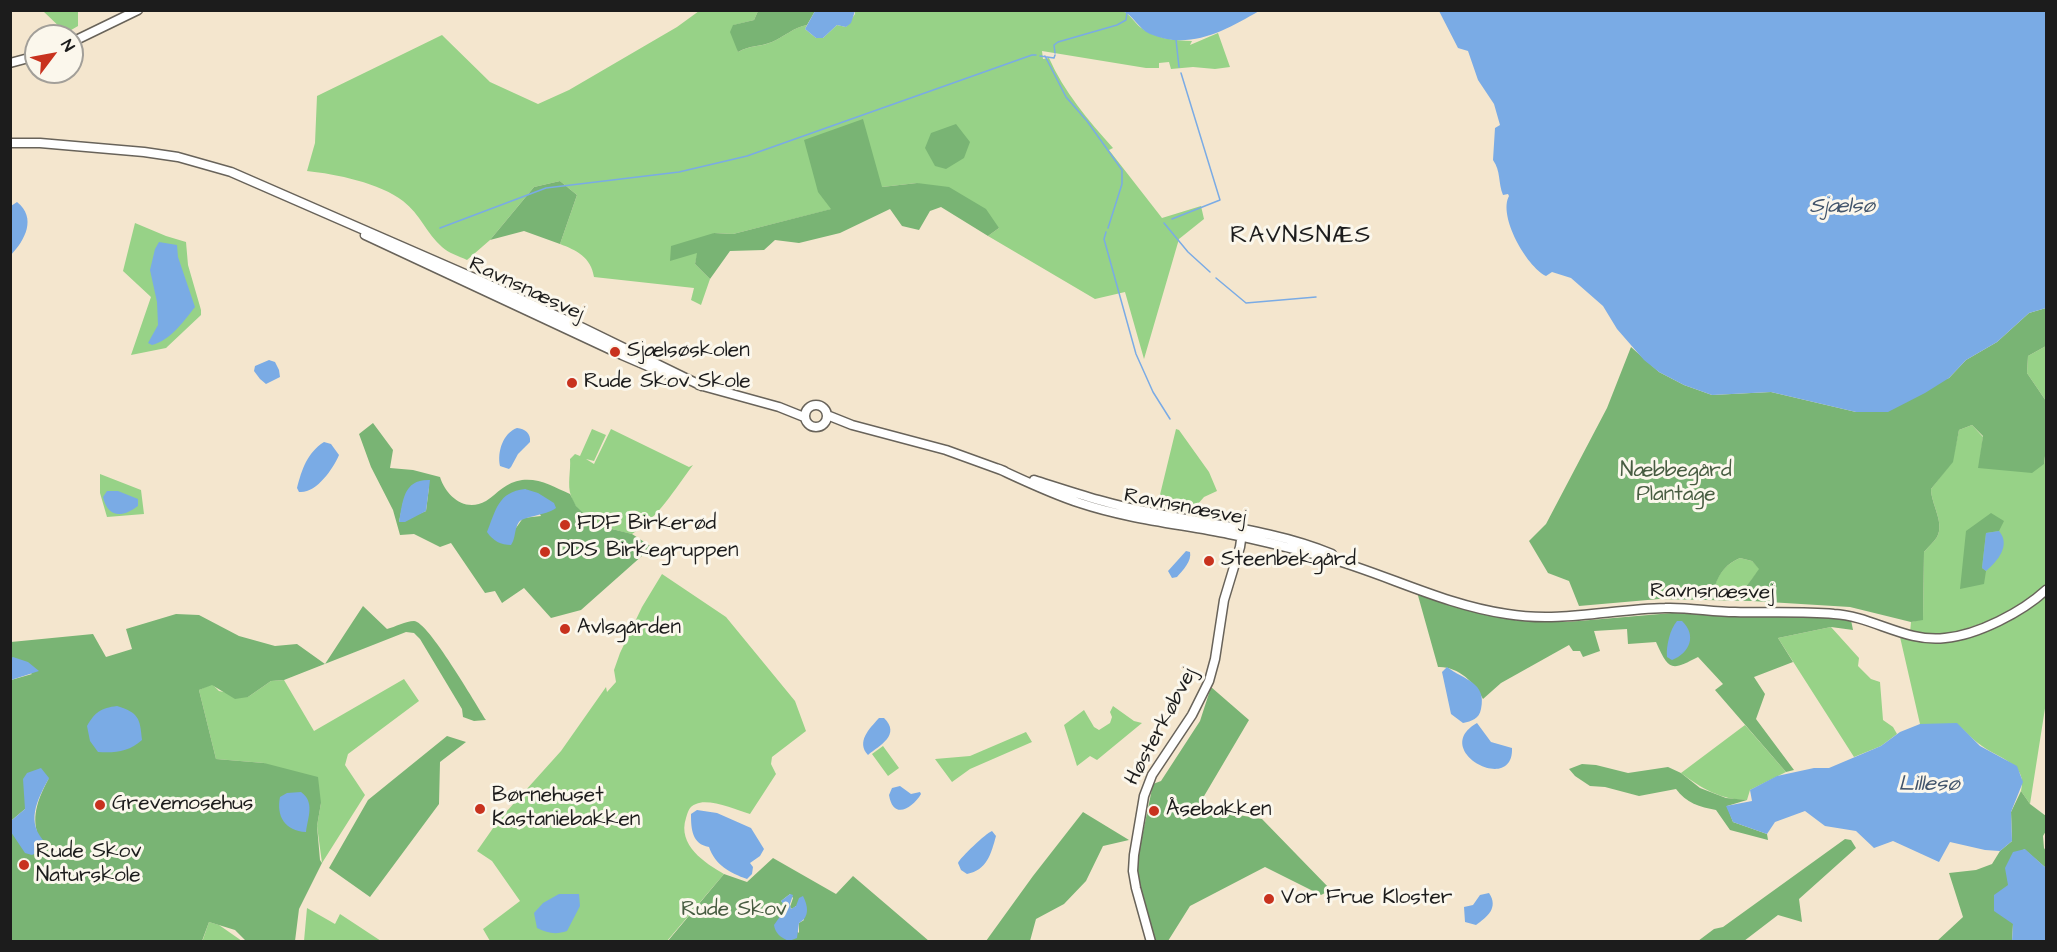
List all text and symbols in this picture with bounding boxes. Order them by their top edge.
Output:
north arrow [24,24,84,84]
text: N [56,35,80,56]
water label: Sjælsø [1809,194,1875,220]
district label: RAVNSNÆS [1230,223,1372,251]
street label: Ravnsnæsvej [464,252,588,328]
place label: Sjælsøskolen [627,339,750,365]
marker: Sjælsøskolen [608,345,622,359]
place label: Rude Skov Skole [584,370,751,396]
marker: Rude Skov Skole [565,376,579,390]
park label: Næbbegård Plantage [1620,459,1732,509]
street label: Ravnsnæsvej [1122,484,1248,532]
place label: FDF Birkerød [577,512,716,538]
marker: FDF Birkerød [558,518,572,532]
place label: DDS Birkegruppen [557,539,738,565]
marker: DDS Birkegruppen [538,545,552,559]
place label: Steenbekgård [1221,548,1356,574]
marker: Steenbekgård [1202,554,1216,568]
street label: Ravnsnæsvej [1650,579,1774,607]
place label: Avlsgården [577,616,681,642]
marker: Avlsgården [558,622,572,636]
street label: Høsterkøbvej [1121,664,1203,790]
water label: Lillesø [1899,772,1959,798]
place label: Børnehuset Kastaniebakken [492,784,640,834]
place label: Grevemosehus [112,792,253,818]
marker: Grevemosehus [93,798,107,812]
place label: Åsebakken [1166,798,1271,824]
marker: Børnehuset Kastaniebakken [473,802,487,816]
marker: Åsebakken [1147,804,1161,818]
place label: Rude Skov Naturskole [36,840,141,890]
marker: Rude Skov Naturskole [17,858,31,872]
place label: Vor Frue Kloster [1281,886,1452,912]
marker: Vor Frue Kloster [1262,892,1276,906]
park label: Rude Skov [681,898,787,924]

